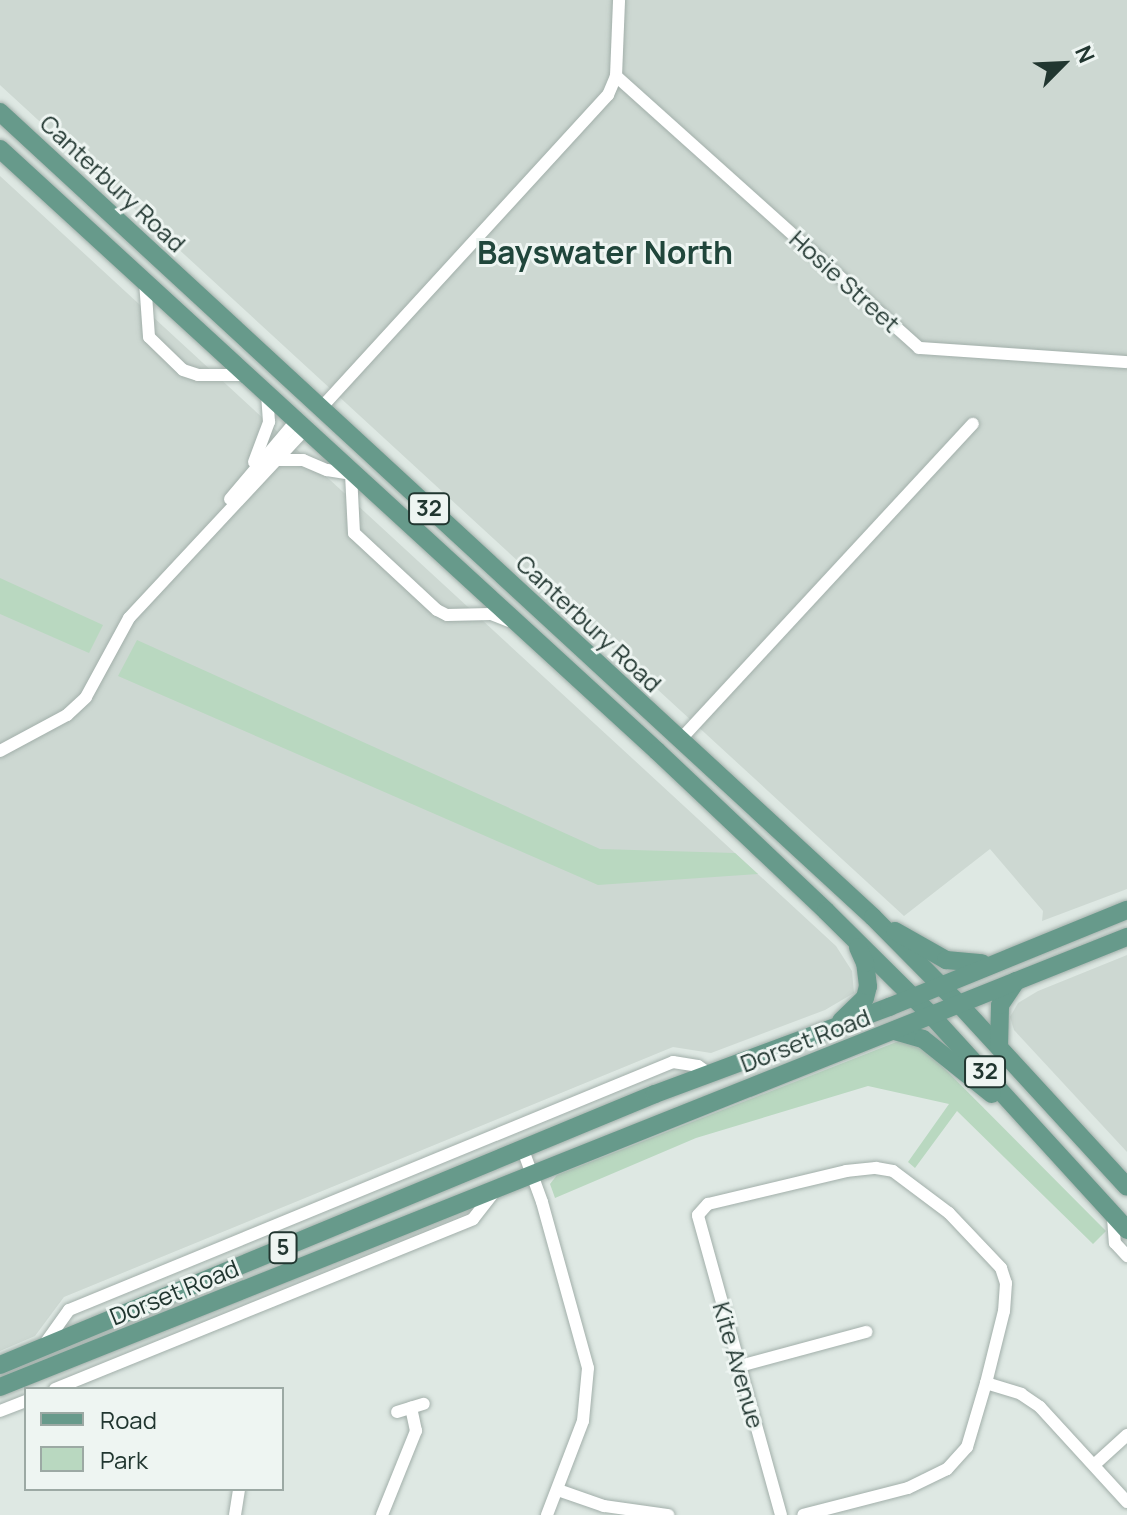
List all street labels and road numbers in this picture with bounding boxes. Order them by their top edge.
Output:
street label: Canterbury Road [34,108,192,258]
street label: Hosie Street [784,224,906,338]
road number: 32 [407,491,451,527]
street label: Canterbury Road [510,548,668,698]
street label: Dorset Road [736,1002,874,1078]
road number: 32 [963,1054,1007,1090]
road number: 5 [267,1230,299,1266]
street label: Dorset Road [105,1253,243,1331]
street label: Kite Avenue [707,1299,771,1431]

